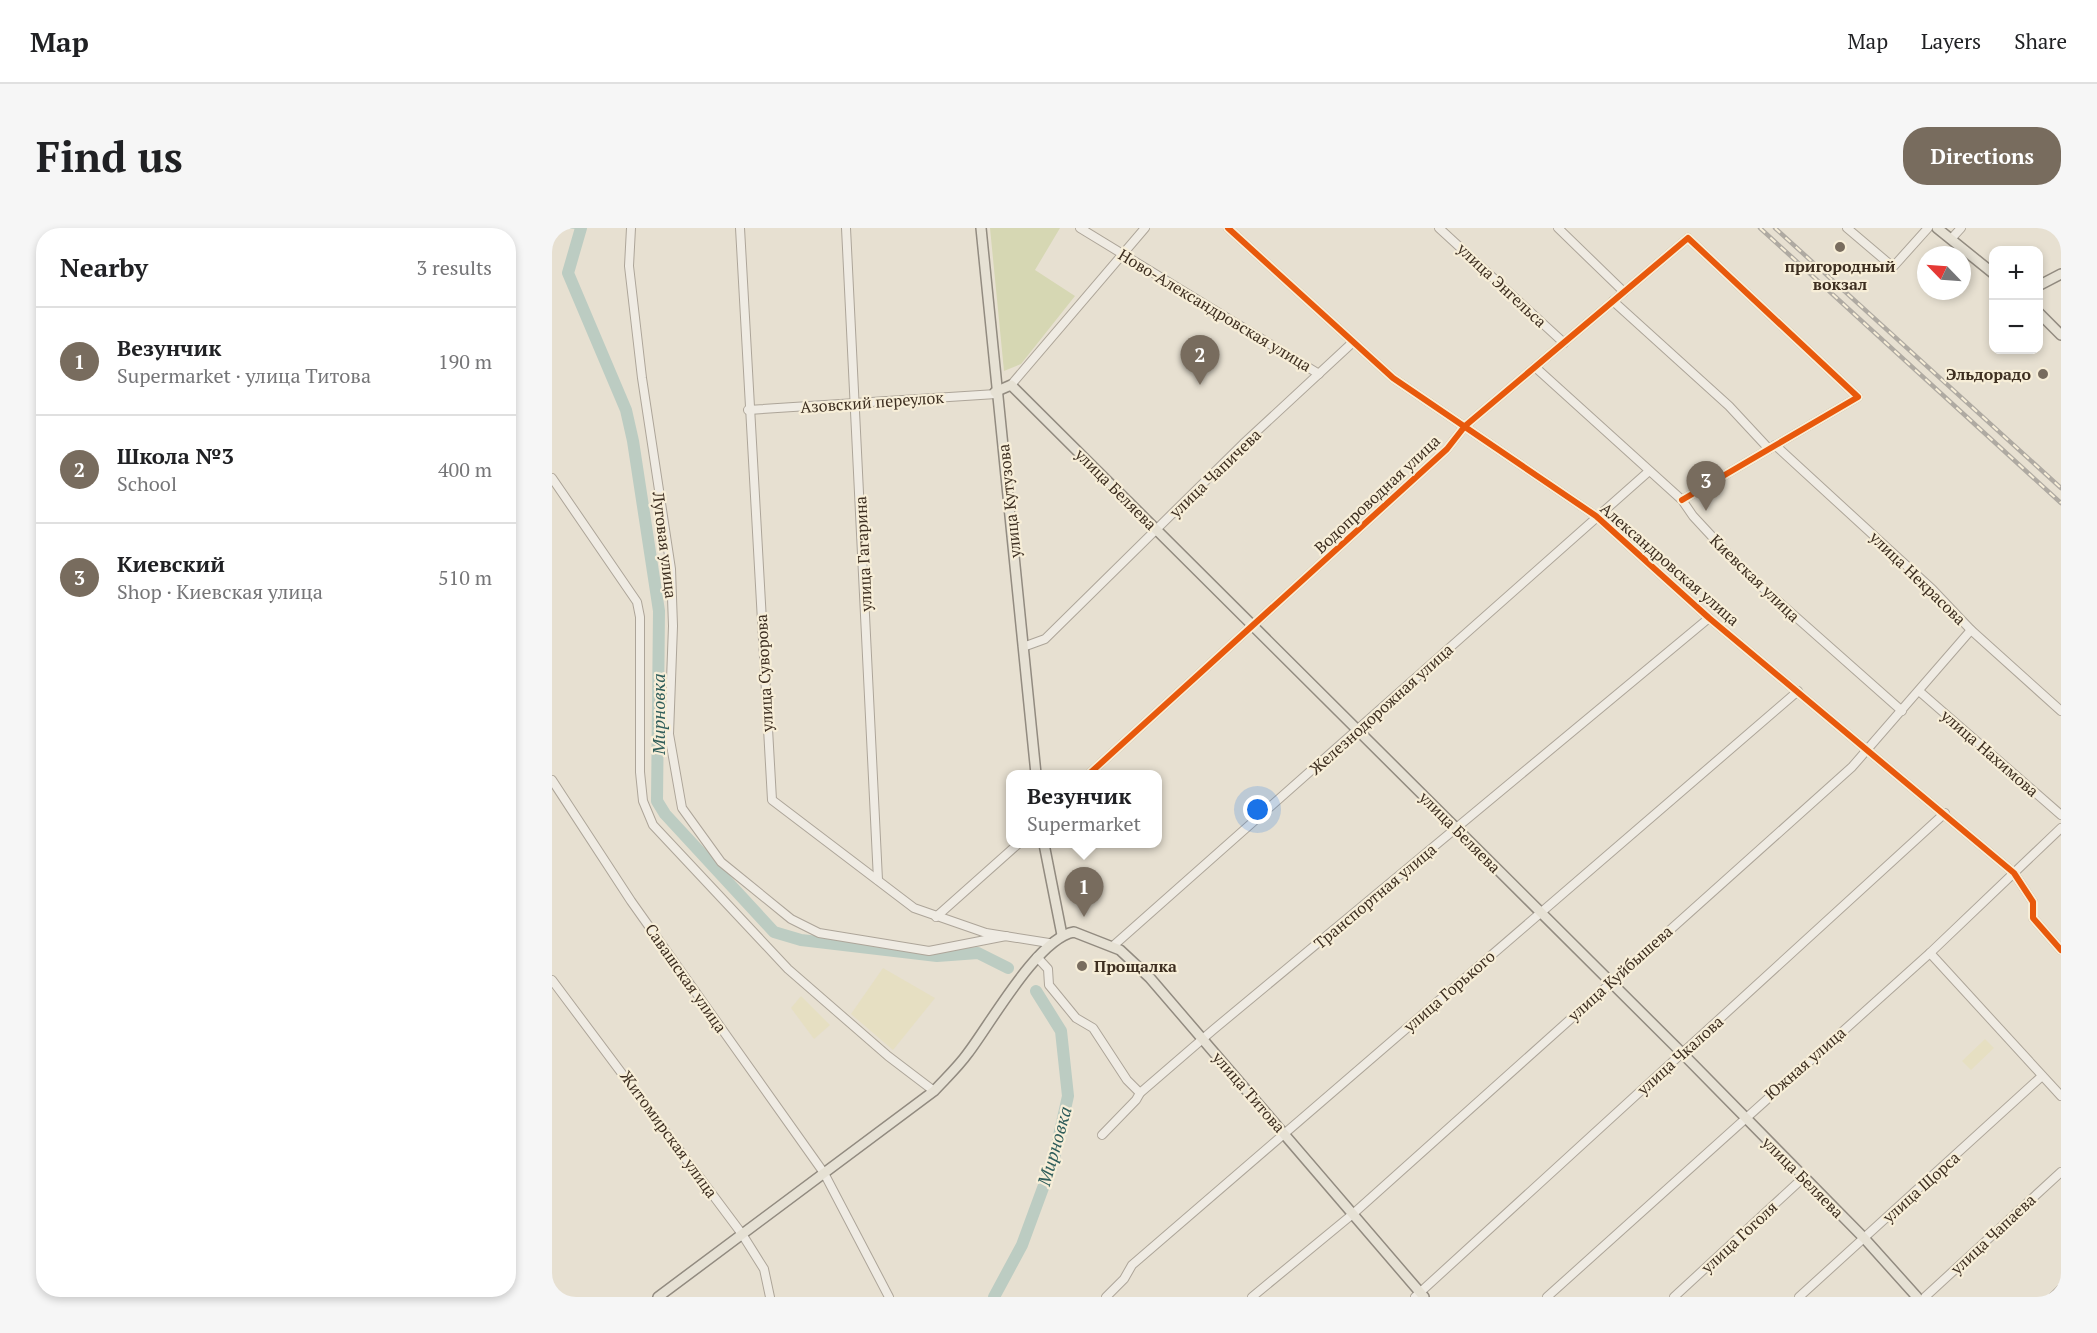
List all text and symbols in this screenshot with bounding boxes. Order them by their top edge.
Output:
text: Map [30,23,89,60]
text: Map [1847,27,1888,55]
text: Layers [1921,27,1981,55]
text: Share [2014,27,2067,55]
button: Directions [1903,127,2061,185]
text: Find us [36,128,183,184]
street label: улица Энгельса [1452,237,1551,332]
marker: пригородный вокзал [1833,240,1847,254]
street label: Ново-Александровская улица [1114,244,1316,376]
north arrow [1917,246,1971,300]
map controls [1989,246,2043,354]
button: + [1989,246,2043,300]
text: Nearby [60,250,148,284]
text: 3 results [417,254,492,281]
place label: пригородный вокзал [1784,255,1896,295]
button: − [1989,300,2043,354]
text: Везунчик [117,333,221,362]
pin: 2 [1180,336,1220,385]
text: 1 [74,348,85,375]
text: 190 m [438,348,492,375]
text: Supermarket · улица Титова [117,362,371,389]
place label: Эльдорадо [1946,363,2031,385]
marker: Эльдорадо [2036,367,2050,381]
street label: Азовский переулок [799,386,945,418]
street label: улица Чапичева [1164,424,1266,523]
street label: Водопроводная улица [1309,430,1445,558]
text: Школа №3 [117,441,234,470]
street label: улица Кутузова [992,443,1026,560]
street label: улица Беляева [1070,443,1162,535]
text: 2 [74,456,85,483]
text: 400 m [438,456,492,483]
pin: 3 [1686,462,1726,511]
text: School [117,470,177,497]
street label: Луговая улица [647,489,682,600]
street label: улица Гагарина [849,496,877,613]
street label: Александровская улица [1596,497,1744,631]
street label: улица Некрасова [1864,526,1971,630]
street label: Киевская улица [1705,529,1805,627]
text: Киевский [117,549,225,578]
text: 3 [74,564,85,591]
text: 510 m [438,564,492,591]
text: Shop · Киевская улица [117,578,323,605]
street label: улица Суворова [750,614,778,733]
street label: Железнодорожная улица [1304,638,1458,780]
water label: Мирновка [646,673,670,756]
street label: улица Нахимова [1936,704,2044,802]
popup [1006,770,1162,848]
text: Везунчик [1027,781,1131,810]
street label: улица Беляева [1414,786,1506,878]
your location [1243,795,1272,824]
text: Supermarket [1027,810,1141,837]
street label: Транспортная улица [1309,838,1441,954]
pin: 1 [1064,868,1104,917]
street label: Савашская улица [640,919,732,1037]
street label: улица Куйбышева [1562,920,1677,1027]
street label: улица Горького [1398,945,1499,1037]
place label: Прощалка [1094,955,1177,977]
marker: Прощалка [1075,959,1089,973]
street label: улица Чкалова [1631,1010,1728,1100]
street label: Южная улица [1760,1022,1850,1104]
street label: улица Титова [1207,1046,1290,1137]
street label: Житомирская улица [615,1066,723,1202]
water label: Мирновка [1031,1104,1077,1189]
street label: улица Беляева [1757,1131,1849,1223]
street label: улица Щорса [1877,1146,1964,1228]
street label: улица Чапаева [1945,1189,2040,1280]
street label: улица Гоголя [1695,1196,1782,1279]

